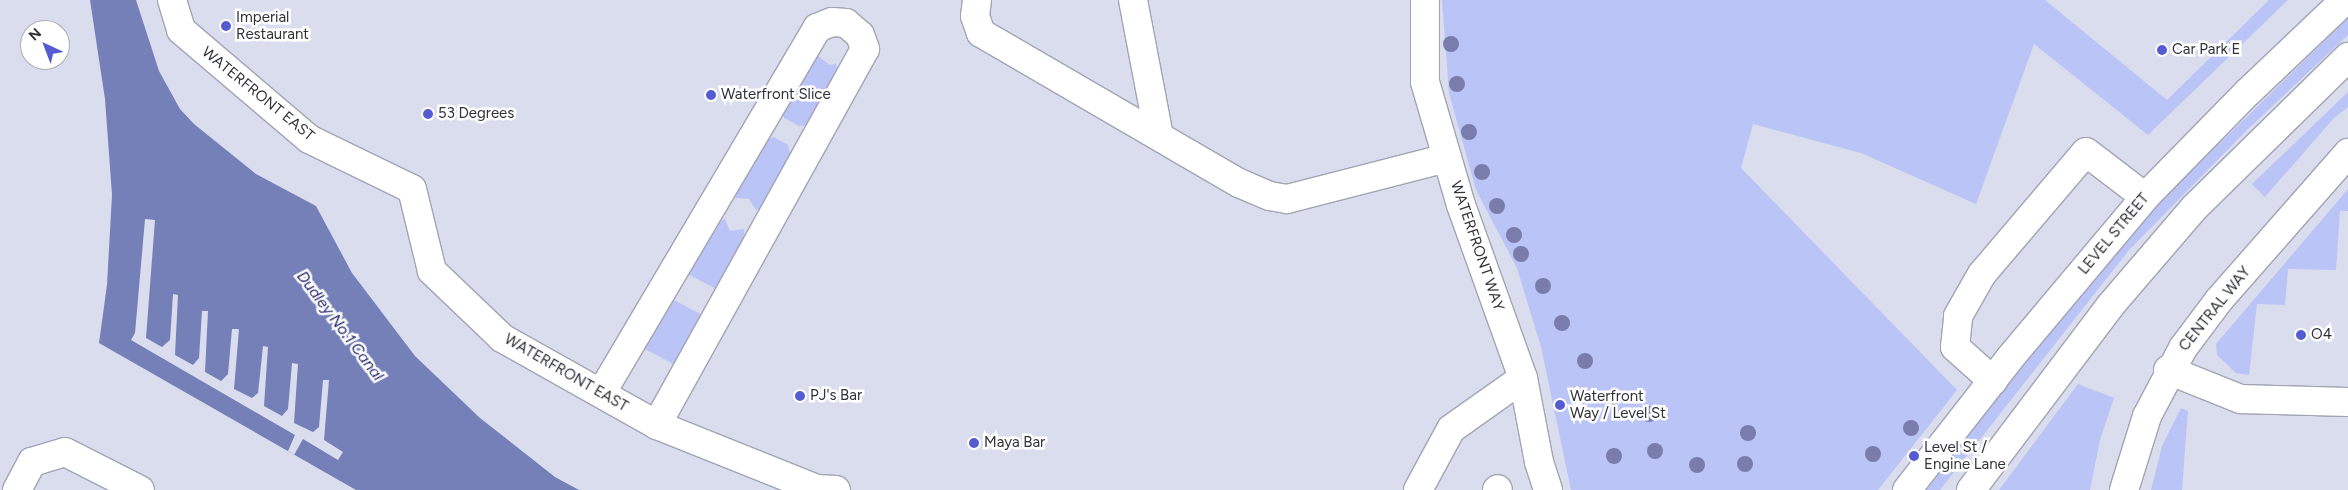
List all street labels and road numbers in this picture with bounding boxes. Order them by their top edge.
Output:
street label: WATERFRONT EAST [198,43,318,145]
street label: WATERFRONT WAY [1446,179,1508,313]
street label: LEVEL STREET [2075,190,2153,278]
street label: CENTRAL WAY [2175,263,2255,355]
street label: WATERFRONT EAST [501,330,631,416]

